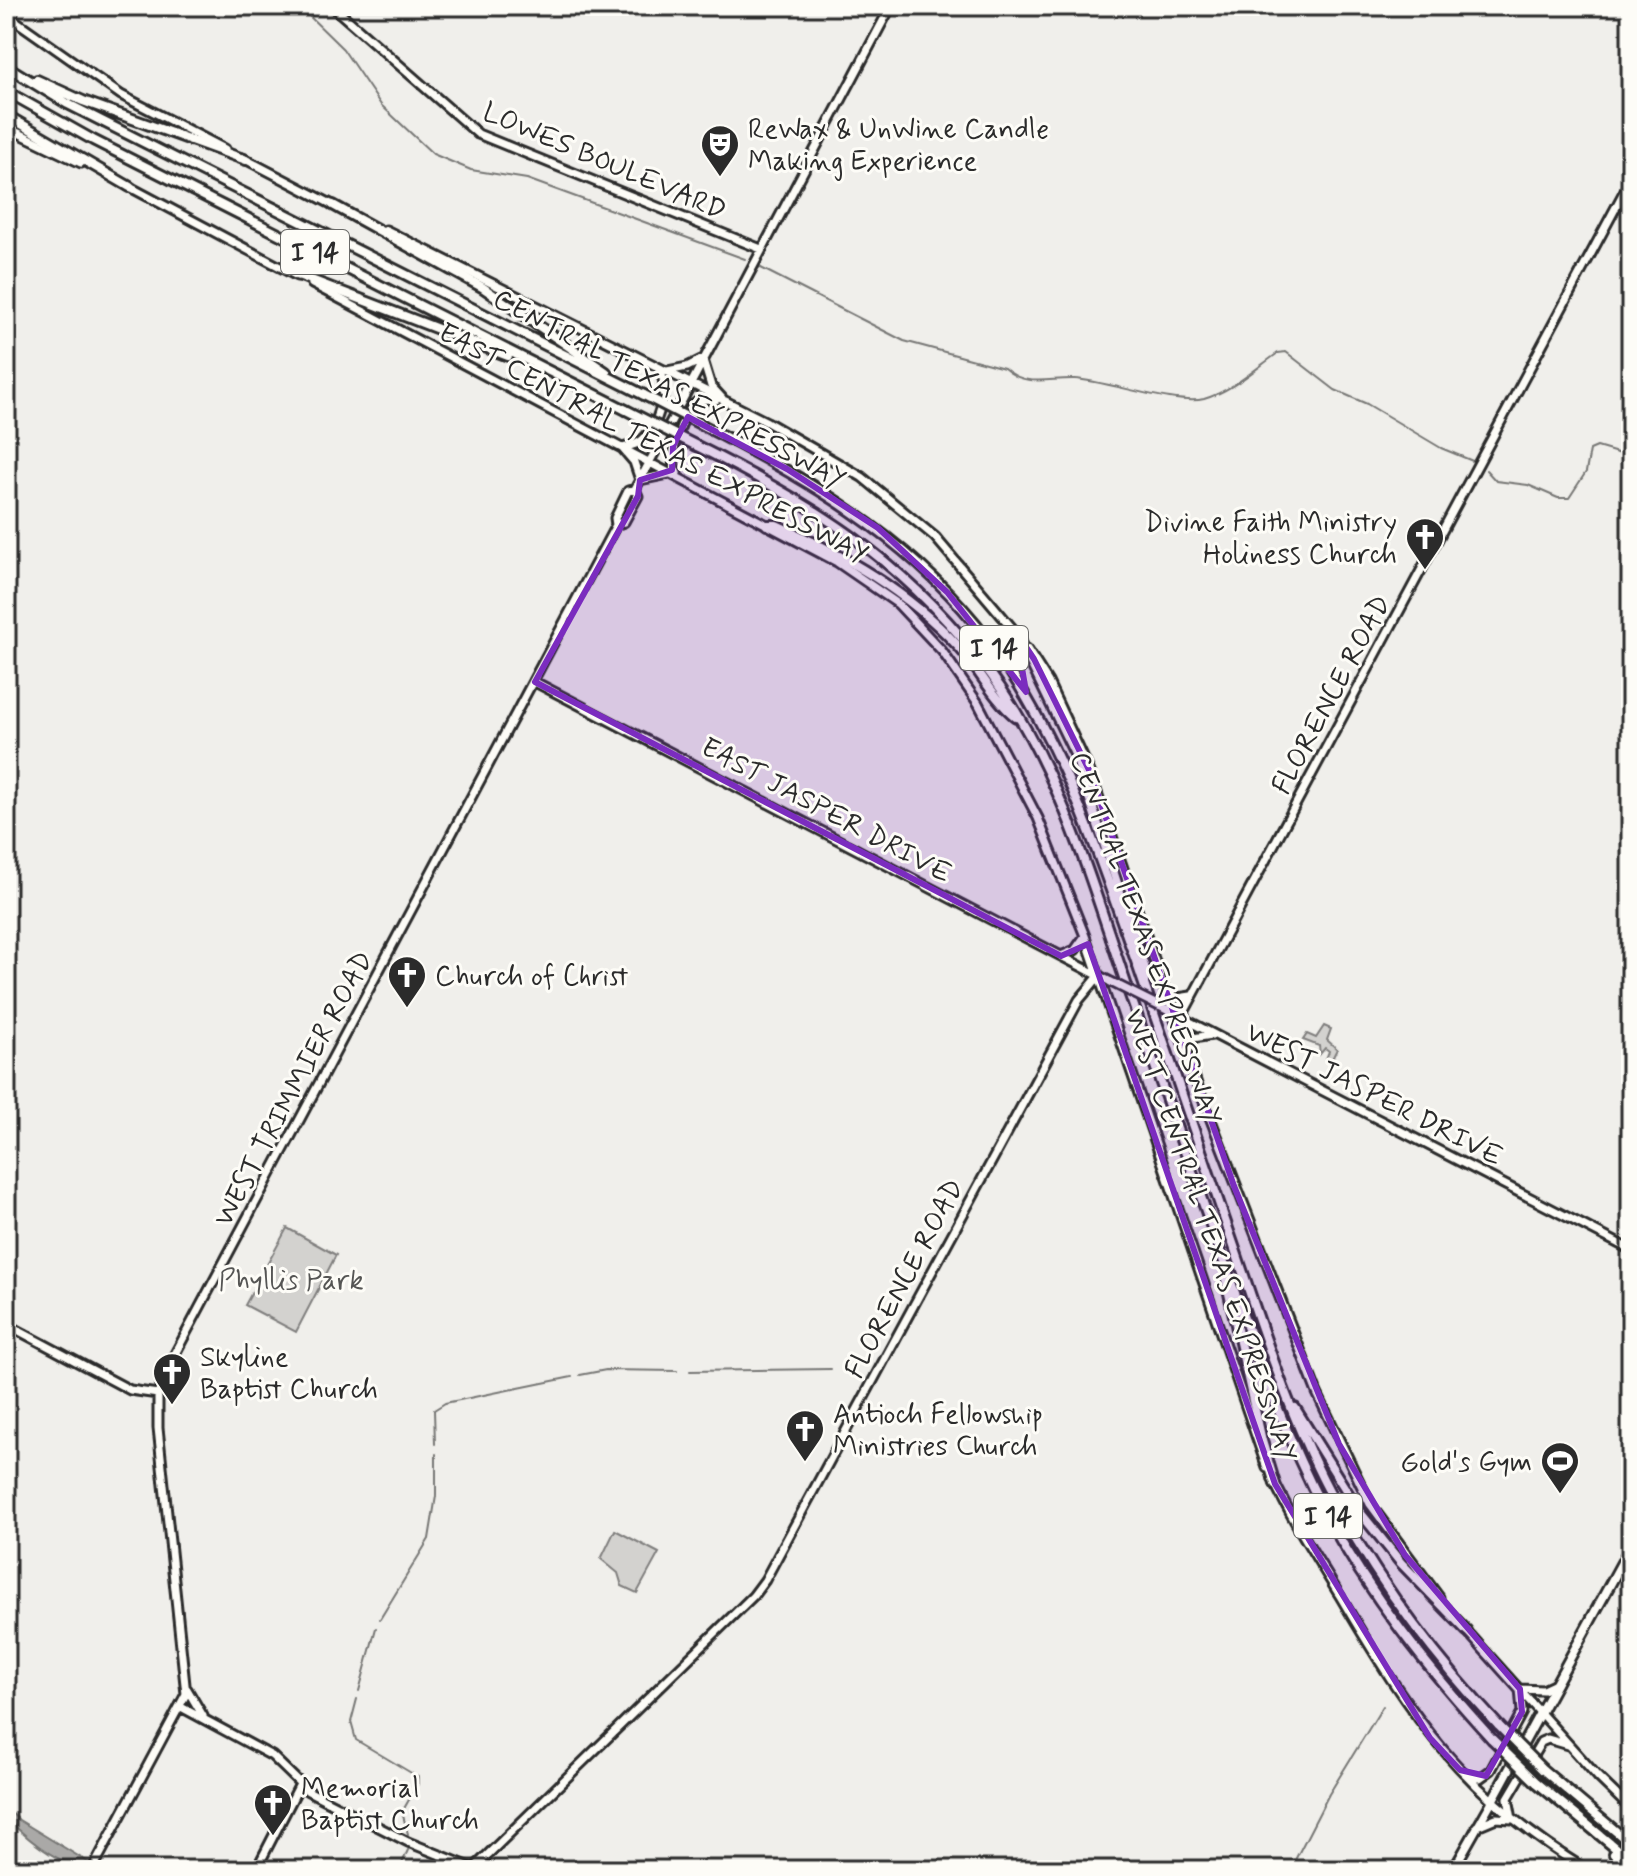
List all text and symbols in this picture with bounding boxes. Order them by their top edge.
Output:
street label: LOWES BOULEVARD [477,94,731,230]
place label: ReWax & UnWine Candle Making Experience [748,112,1049,181]
theatre icon: ReWax & UnWine Candle Making Experience [699,123,741,178]
road number: I 14 [281,230,349,274]
street label: CENTRAL TEXAS EXPRESSWAY [486,281,852,499]
street label: EAST CENTRAL TEXAS EXPRESSWAY [432,315,874,574]
place label: Divine Faith Ministry Holiness Church [1144,505,1397,574]
church icon: Divine Faith Ministry Holiness Church [1404,516,1446,571]
street label: FLORENCE ROAD [1264,589,1400,801]
road number: I 14 [960,626,1028,670]
street label: EAST JASPER DRIVE [694,729,958,893]
street label: CENTRAL TEXAS EXPRESSWAY [1060,747,1229,1130]
street label: WEST TRIMMIER ROAD [206,945,383,1233]
church icon: Church of Christ [386,954,428,1009]
place label: Church of Christ [435,959,629,996]
street label: WEST CENTRAL TEXAS EXPRESSWAY [1115,1004,1305,1467]
street label: WEST JASPER DRIVE [1239,1014,1509,1176]
street label: FLORENCE ROAD [837,1173,973,1385]
park label: Phyllis Park [218,1263,364,1300]
place label: Skyline Baptist Church [200,1340,378,1409]
church icon: Skyline Baptist Church [151,1351,193,1406]
place label: Antioch Fellowship Ministries Church [833,1397,1043,1466]
church icon: Antioch Fellowship Ministries Church [784,1408,826,1463]
sports icon: Gold's Gym [1539,1440,1581,1495]
place label: Gold's Gym [1400,1445,1532,1482]
road number: I 14 [1294,1494,1362,1538]
place label: Memorial Baptist Church [301,1771,479,1840]
church icon: Memorial Baptist Church [252,1782,294,1837]

